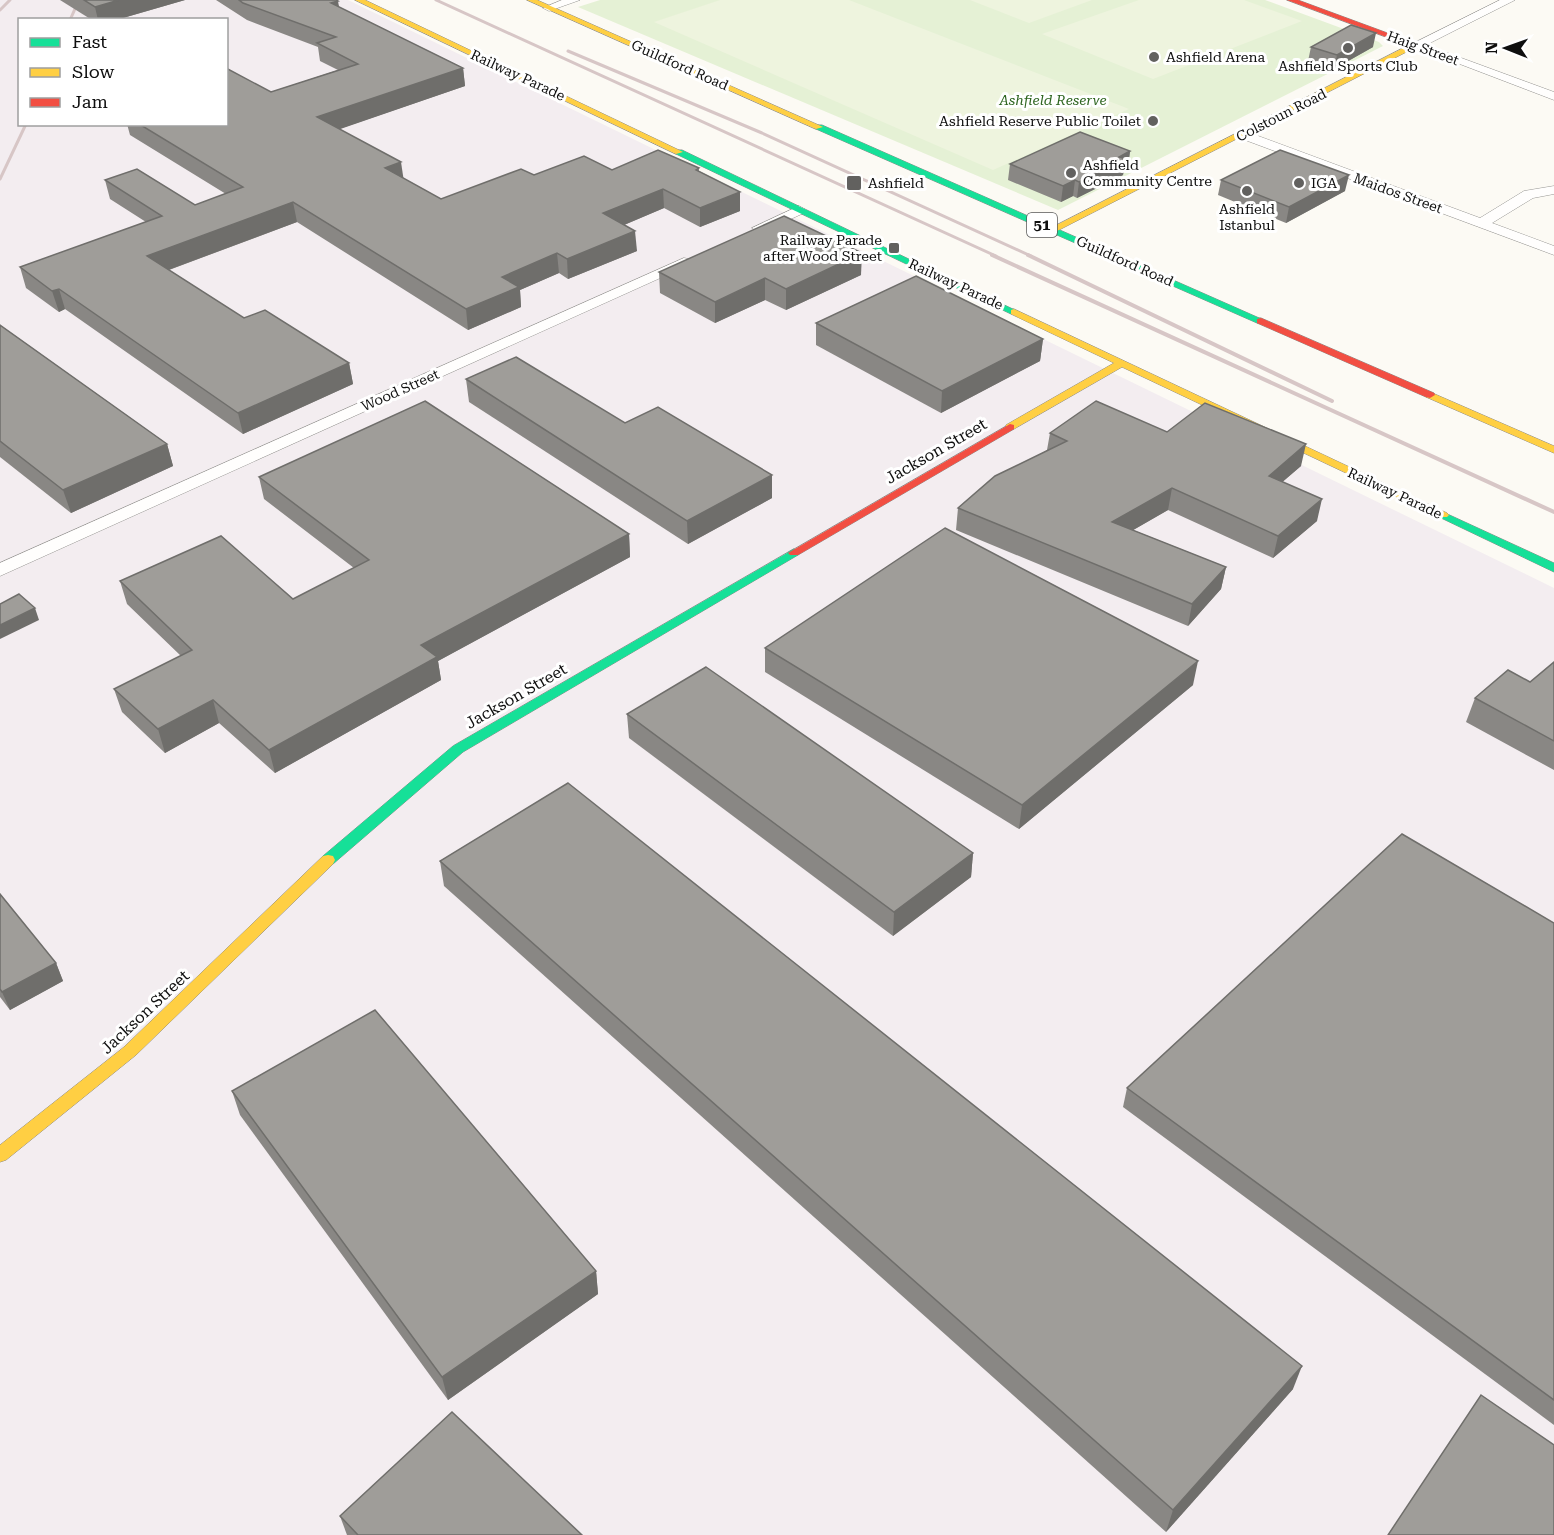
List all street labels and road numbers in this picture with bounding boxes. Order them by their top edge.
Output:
street label: Haig Street [1385,28,1461,68]
street label: Guildford Road [629,36,731,94]
street label: Railway Parade [468,46,568,104]
street label: Colstoun Road [1233,85,1329,145]
street label: Maidos Street [1351,170,1445,216]
road number: 51 [1027,213,1057,237]
street label: Guildford Road [1074,232,1176,290]
street label: Railway Parade [906,255,1006,313]
street label: Wood Street [359,366,441,414]
street label: Jackson Street [882,414,990,488]
street label: Railway Parade [1345,464,1445,522]
street label: Jackson Street [462,659,570,733]
street label: Jackson Street [97,966,193,1058]

